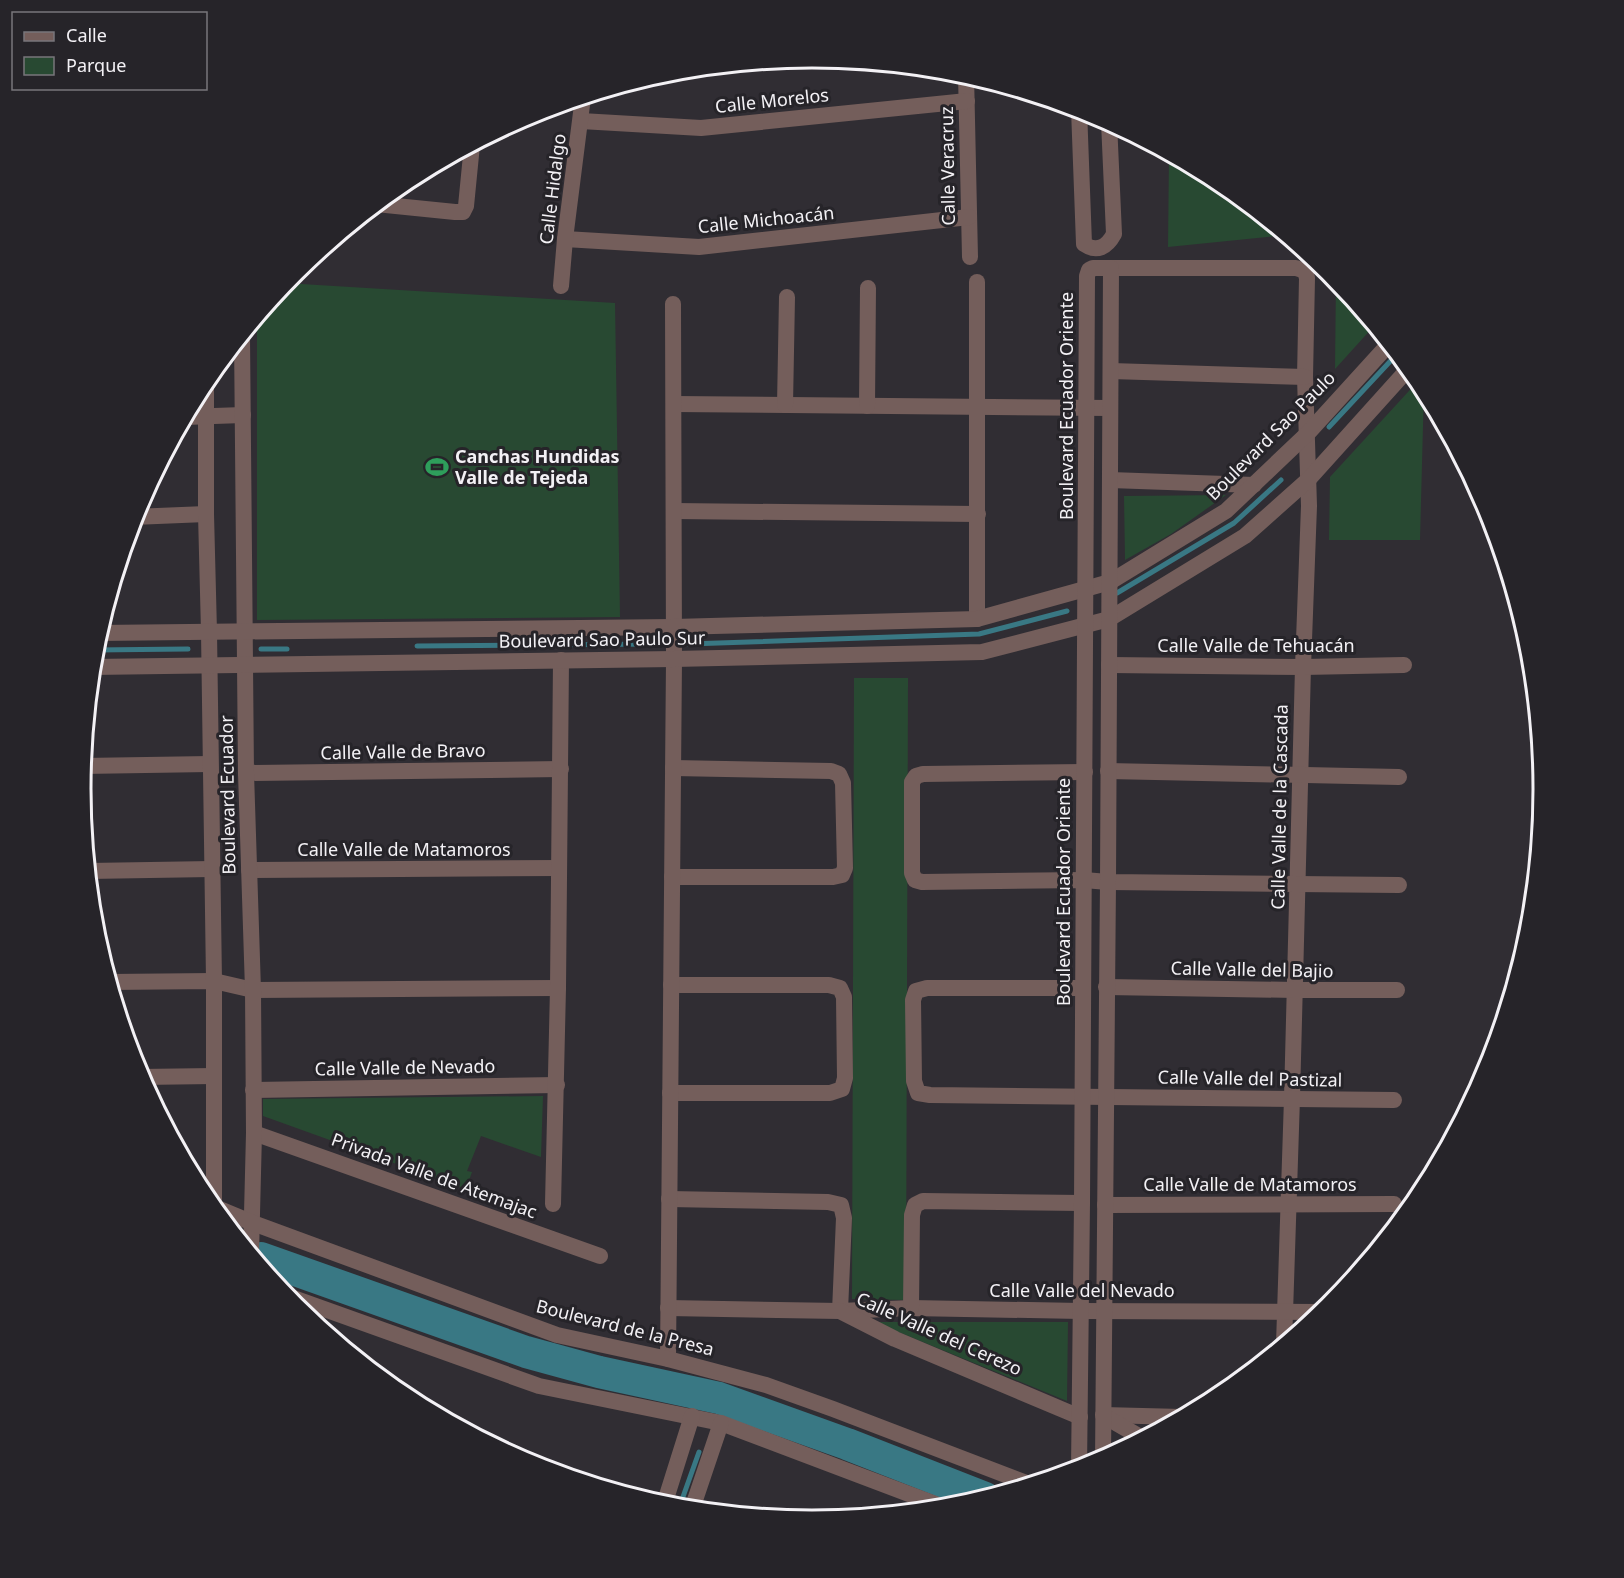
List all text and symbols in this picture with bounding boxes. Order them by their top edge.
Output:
legend [12,12,207,90]
text: Calle [66,23,107,47]
text: Parque [66,53,126,77]
street label: Calle Morelos [714,82,830,118]
street label: Calle Veracruz [934,106,960,226]
street label: Calle Hidalgo [533,132,571,246]
street label: Calle Michoacán [696,200,835,238]
street label: Boulevard Ecuador Oriente [1054,292,1078,520]
street label: Boulevard Sao Paulo [1200,365,1340,505]
place label: Canchas Hundidas Valle de Tejeda [455,444,620,489]
sports icon: Canchas Hundidas Valle de Tejeda [424,454,450,480]
street label: Boulevard Sao Paulo Sur [499,625,706,653]
street label: Calle Valle de Tehuacán [1157,633,1355,657]
street label: Calle Valle de la Cascada [1265,704,1293,910]
street label: Boulevard Ecuador [214,715,240,875]
street label: Calle Valle de Bravo [320,738,486,764]
street label: Boulevard Ecuador Oriente [1051,778,1075,1006]
street label: Calle Valle de Matamoros [297,837,511,861]
street label: Calle Valle del Bajio [1170,956,1334,982]
street label: Calle Valle de Nevado [314,1053,496,1081]
street label: Calle Valle del Pastizal [1157,1064,1343,1092]
street label: Privada Valle de Atemajac [328,1127,541,1224]
street label: Calle Valle de Matamoros [1143,1172,1357,1196]
street label: Calle Valle del Nevado [989,1278,1175,1302]
street label: Calle Valle del Cerezo [853,1286,1026,1380]
street label: Boulevard de la Presa [534,1293,717,1361]

